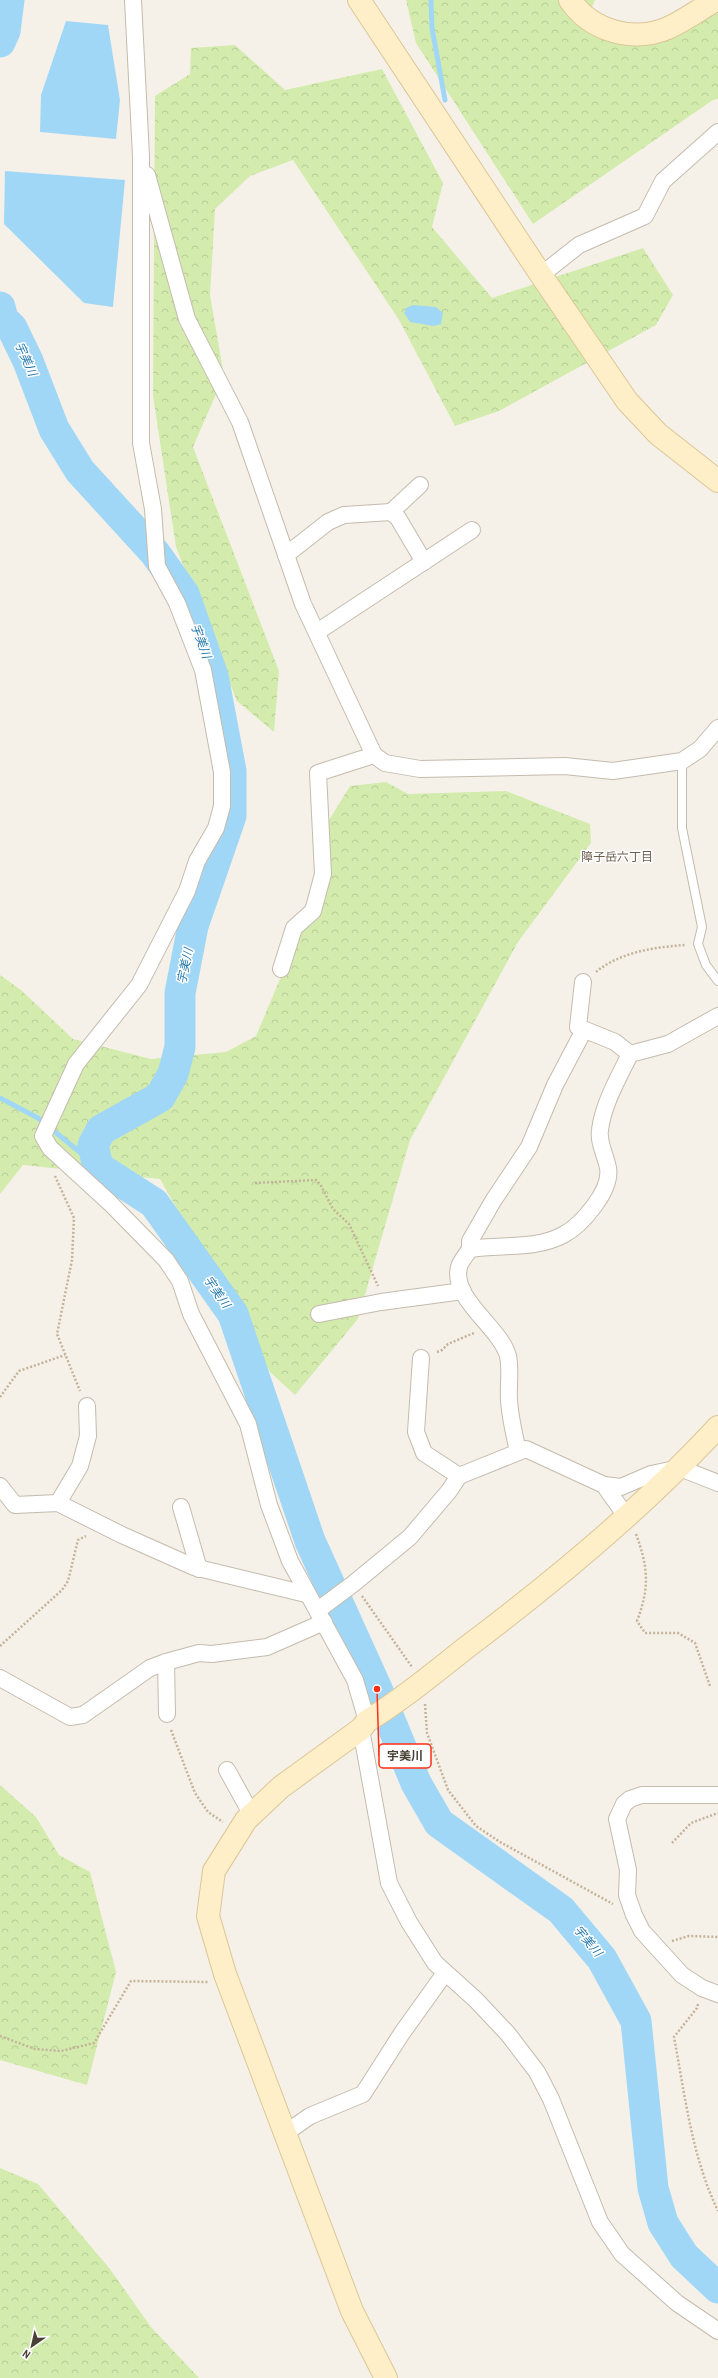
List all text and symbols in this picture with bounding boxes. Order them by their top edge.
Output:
water label: 宇美川 [11,339,41,381]
water label: 宇美川 [187,621,215,663]
district label: 障子岳六丁目 [581,849,653,865]
water label: 宇美川 [173,945,197,985]
water label: 宇美川 [200,1273,235,1313]
callout: 宇美川 [379,1744,431,1768]
text: 宇美川 [387,1748,423,1764]
water label: 宇美川 [570,1922,607,1961]
north arrow [12,2326,52,2366]
text: N [20,2347,33,2362]

